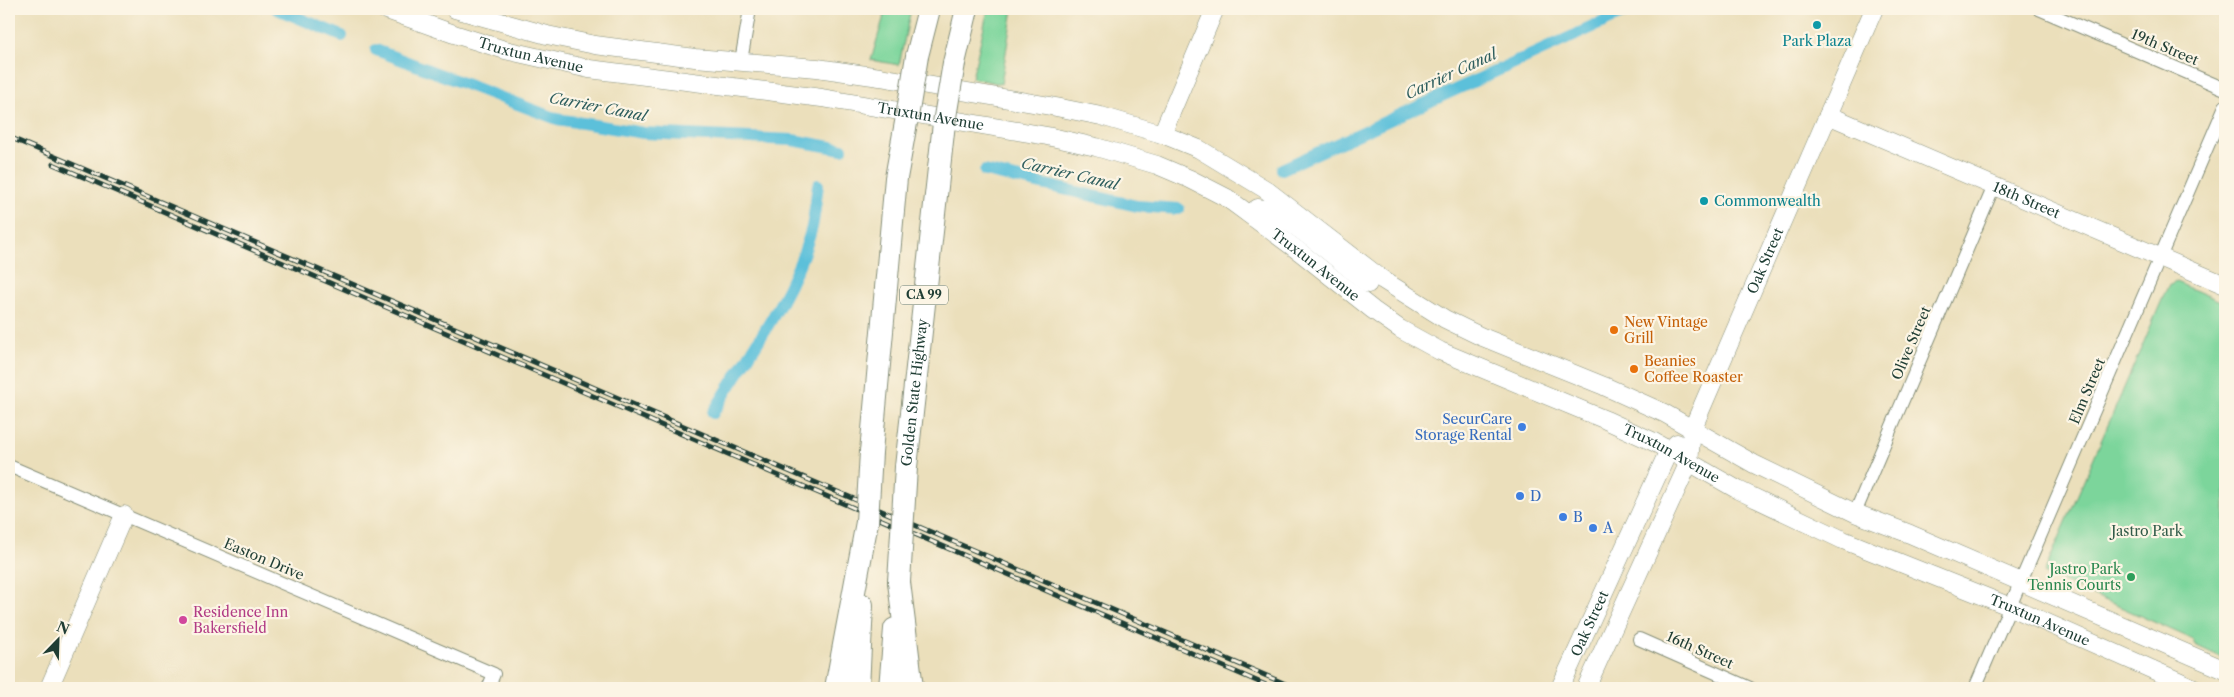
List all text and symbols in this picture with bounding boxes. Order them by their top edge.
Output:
marker: Park Plaza [1811,19,1823,31]
street label: 19th Street [2129,25,2201,69]
place label: Park Plaza [1782,32,1852,50]
street label: Truxtun Avenue [476,33,585,76]
water label: Carrier Canal [1402,43,1502,103]
water label: Carrier Canal [548,88,651,126]
street label: Truxtun Avenue [876,99,985,134]
water label: Carrier Canal [1020,153,1123,194]
street label: 18th Street [1990,178,2063,222]
place label: Commonwealth [1714,192,1821,210]
marker: Commonwealth [1698,195,1710,207]
street label: Truxtun Avenue [1267,225,1364,305]
street label: Oak Street [1743,225,1787,296]
road number: CA 99 [900,286,948,304]
street label: Olive Street [1887,303,1935,383]
place label: New Vintage Grill [1624,313,1708,347]
street label: Golden State Highway [897,318,931,467]
marker: New Vintage Grill [1608,324,1620,336]
place label: Beanies Coffee Roaster [1644,352,1743,386]
street label: Elm Street [2065,355,2109,427]
marker: Beanies Coffee Roaster [1628,363,1640,375]
place label: SecurCare Storage Rental [1415,410,1512,444]
street label: Truxtun Avenue [1620,420,1723,487]
marker: SecurCare Storage Rental [1516,421,1528,433]
place label: D [1530,487,1541,505]
marker: D [1514,490,1526,502]
place label: B [1573,508,1583,526]
marker: B [1557,511,1569,523]
place label: A [1602,519,1614,537]
marker: A [1587,522,1599,534]
park label: Jastro Park [2109,522,2184,540]
street label: Easton Drive [221,534,307,584]
place label: Jastro Park Tennis Courts [2027,560,2122,594]
marker: Jastro Park Tennis Courts [2125,571,2137,583]
street label: Oak Street [1567,588,1612,659]
street label: Truxtun Avenue [1987,590,2093,650]
place label: Residence Inn Bakersfield [193,603,288,637]
north arrow [32,614,82,664]
marker: Residence Inn Bakersfield [177,614,189,626]
text: N [54,617,72,639]
street label: 16th Street [1664,627,1736,673]

